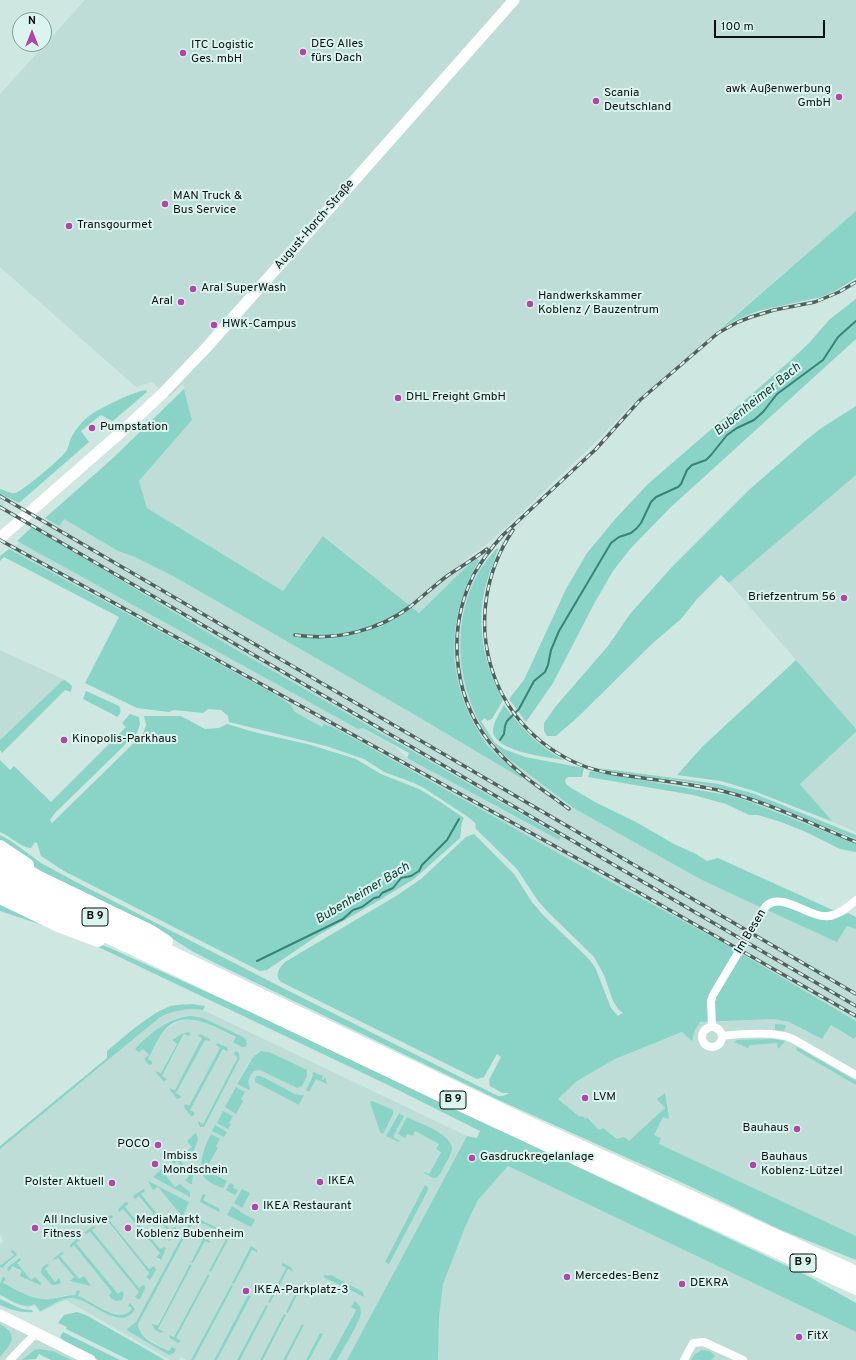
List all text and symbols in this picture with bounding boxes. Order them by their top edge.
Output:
north arrow [12,12,52,52]
scale bar [716,12,827,38]
text: N [28,14,36,28]
text: 100 m [721,19,754,35]
place label: DEG Alles fürs Dach [311,38,363,66]
place label: ITC Logistic Ges. mbH [191,39,254,67]
marker: DEG Alles fürs Dach [298,47,308,57]
marker: ITC Logistic Ges. mbH [178,48,188,58]
place label: awk Außenwerbung GmbH [725,83,831,111]
place label: Scania Deutschland [604,87,671,115]
marker: awk Außenwerbung GmbH [834,92,844,102]
marker: Scania Deutschland [591,96,601,106]
street label: August-Horch-Straße [272,177,358,273]
place label: MAN Truck & Bus Service [173,190,242,218]
marker: MAN Truck & Bus Service [160,199,170,209]
place label: Transgourmet [77,219,152,233]
marker: Transgourmet [64,221,74,231]
place label: Aral SuperWash [201,282,286,296]
marker: Aral SuperWash [188,284,198,294]
place label: Handwerkskammer Koblenz / Bauzentrum [538,290,659,318]
place label: Aral [151,295,173,309]
marker: Aral [176,297,186,307]
marker: Handwerkskammer Koblenz / Bauzentrum [525,299,535,309]
place label: HWK-Campus [222,318,296,332]
marker: HWK-Campus [209,320,219,330]
water label: Bubenheimer Bach [712,360,804,440]
place label: DHL Freight GmbH [406,391,506,405]
marker: DHL Freight GmbH [393,393,403,403]
place label: Pumpstation [100,421,168,435]
marker: Pumpstation [87,423,97,433]
place label: Briefzentrum 56 [748,591,836,605]
marker: Briefzentrum 56 [839,593,849,603]
place label: Kinopolis-Parkhaus [72,733,177,747]
marker: Kinopolis-Parkhaus [59,735,69,745]
water label: Bubenheimer Bach [313,860,413,928]
street label: Im Besen [732,907,770,957]
road number: B 9 [82,908,108,926]
road number: B 9 [440,1091,466,1109]
place label: LVM [593,1091,616,1105]
marker: LVM [580,1093,590,1103]
place label: Bauhaus [742,1122,789,1136]
marker: Bauhaus [792,1124,802,1134]
place label: POCO [117,1138,150,1152]
marker: POCO [153,1140,163,1150]
place label: Imbiss Mondschein [163,1150,228,1178]
place label: Gasdruckregelanlage [480,1151,594,1165]
place label: Bauhaus Koblenz-Lützel [761,1151,843,1179]
marker: Gasdruckregelanlage [467,1153,477,1163]
marker: Imbiss Mondschein [150,1159,160,1169]
marker: Bauhaus Koblenz-Lützel [748,1160,758,1170]
place label: IKEA [328,1175,355,1189]
place label: Polster Aktuell [25,1176,104,1190]
marker: IKEA [315,1177,325,1187]
marker: Polster Aktuell [107,1178,117,1188]
place label: IKEA Restaurant [263,1200,352,1214]
marker: IKEA Restaurant [250,1202,260,1212]
place label: All Inclusive Fitness [43,1214,108,1242]
place label: MediaMarkt Koblenz Bubenheim [136,1214,244,1242]
marker: All Inclusive Fitness [30,1223,40,1233]
marker: MediaMarkt Koblenz Bubenheim [123,1223,133,1233]
road number: B 9 [790,1254,816,1272]
place label: Mercedes-Benz [575,1270,659,1284]
marker: Mercedes-Benz [562,1272,572,1282]
place label: DEKRA [690,1277,729,1291]
marker: DEKRA [677,1279,687,1289]
place label: IKEA-Parkplatz-3 [254,1284,348,1298]
marker: IKEA-Parkplatz-3 [241,1286,251,1296]
place label: FitX [807,1330,828,1344]
marker: FitX [794,1332,804,1342]

